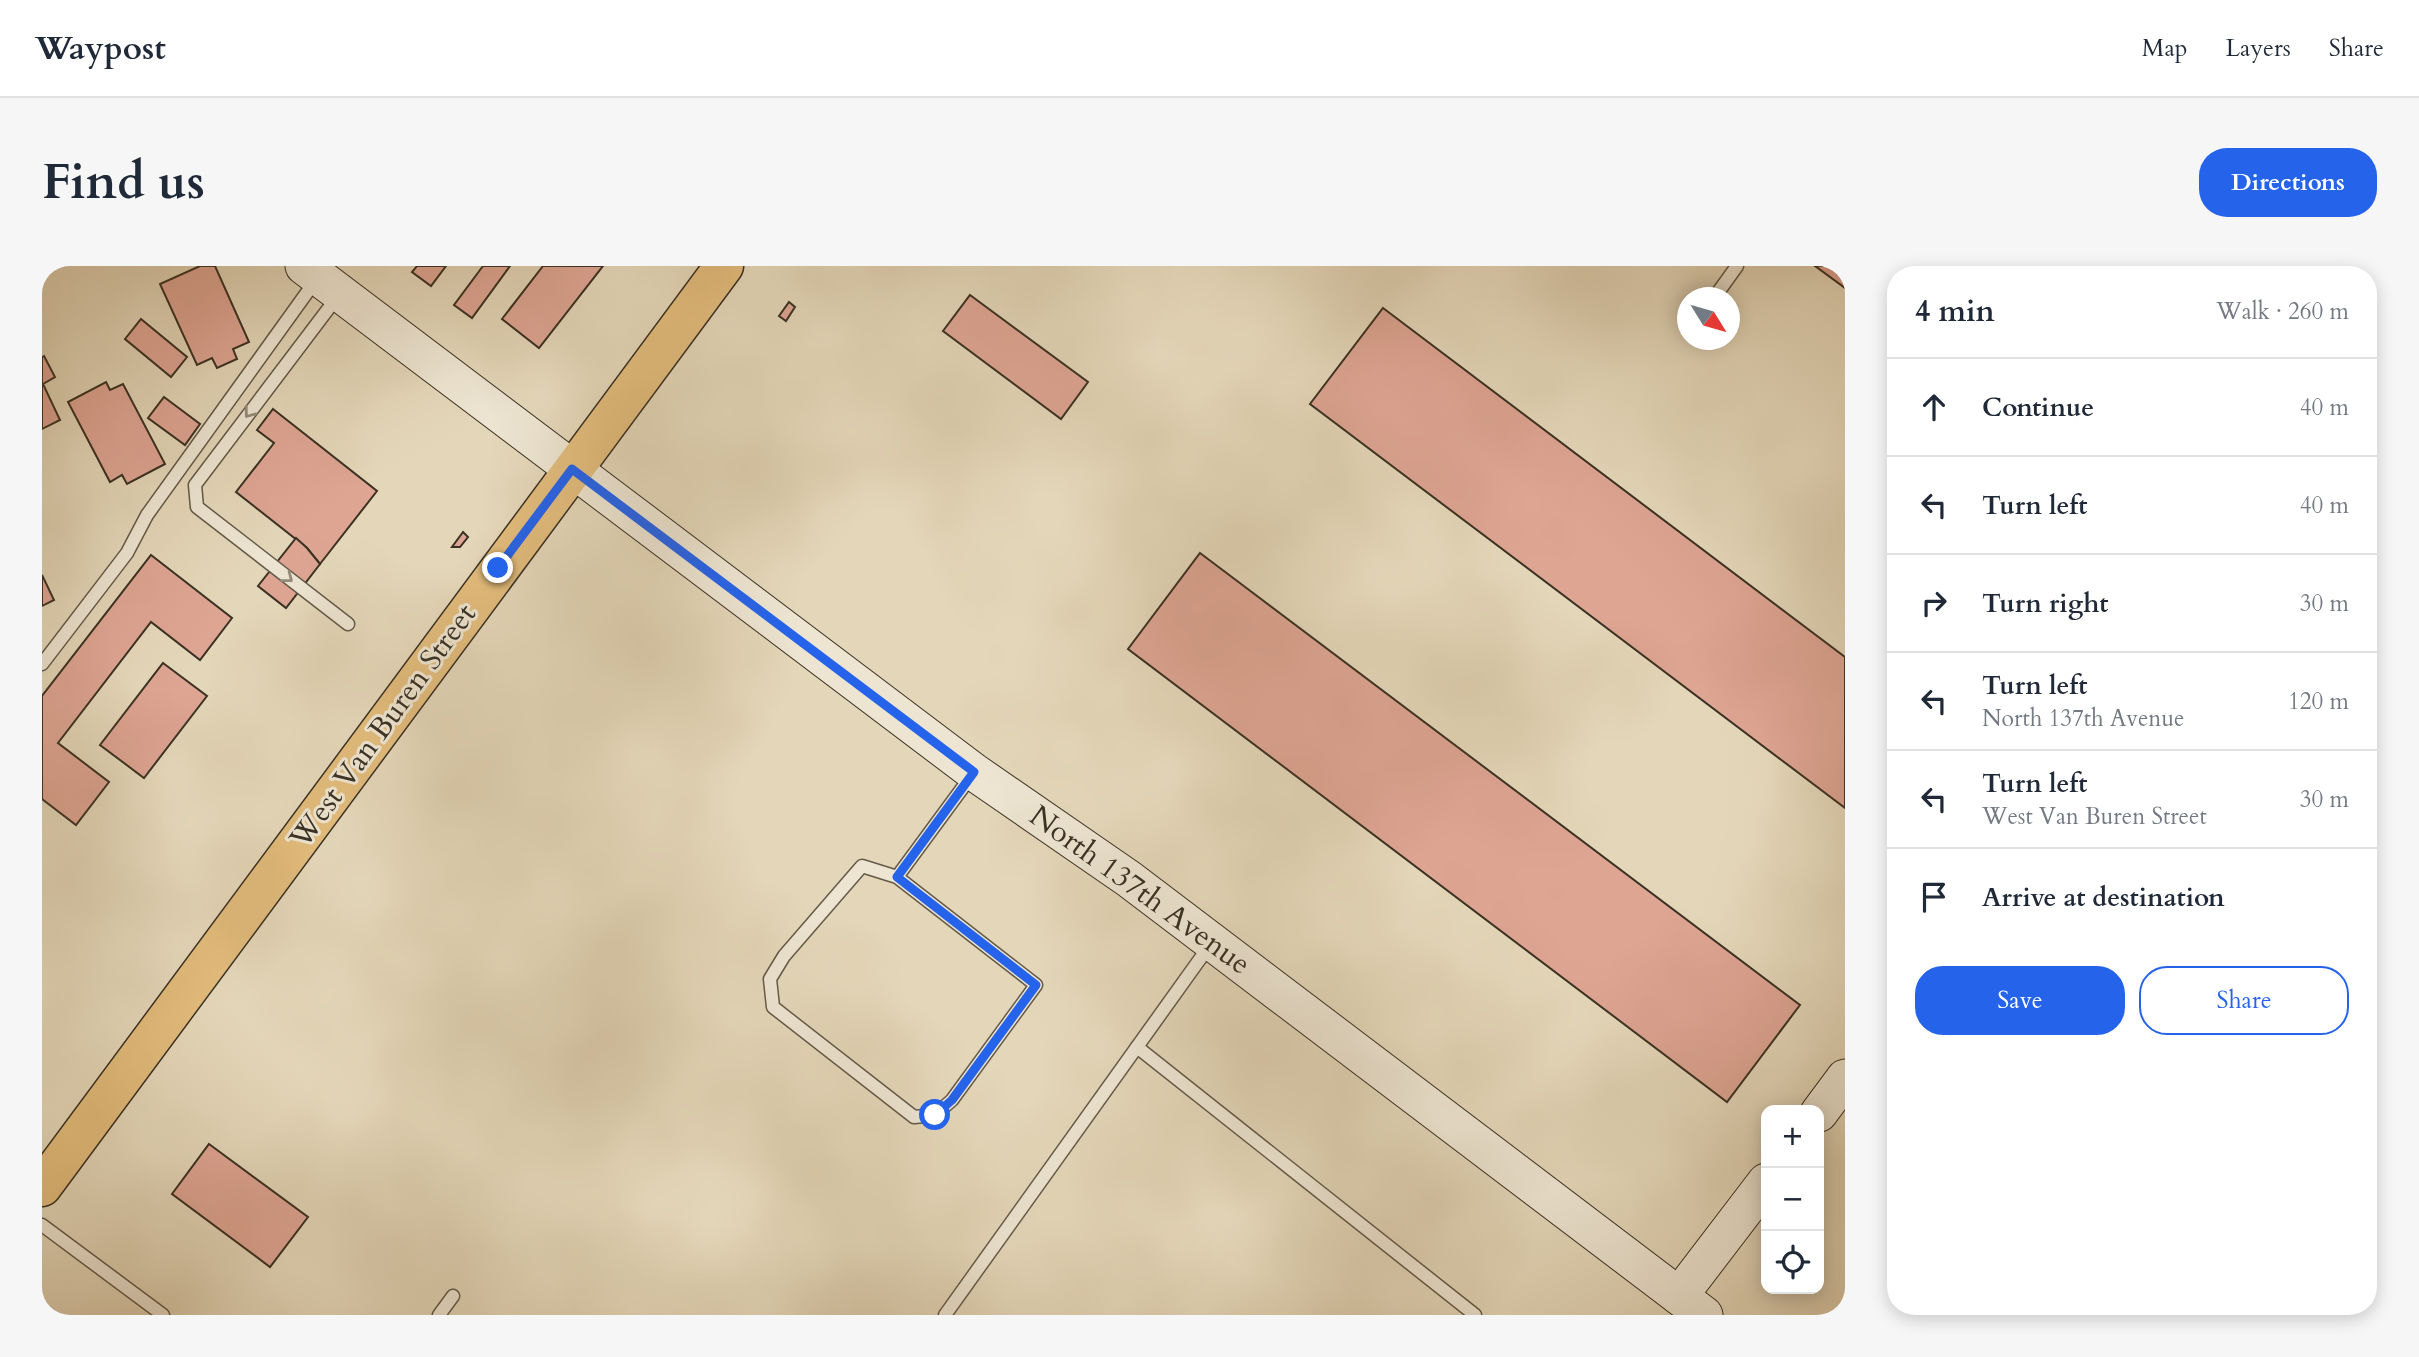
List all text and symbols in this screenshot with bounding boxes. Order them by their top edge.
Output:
text: Waypost [35,26,166,71]
text: Map [2142,32,2188,65]
text: Layers [2226,32,2291,65]
text: Share [2329,32,2384,65]
button: Directions [2199,148,2377,217]
text: Find us [42,149,205,216]
north arrow [1677,287,1740,350]
text: 4 min [1915,291,1995,332]
text: Walk · 260 m [2216,296,2349,327]
icon: ahead [1915,388,1953,426]
text: Continue [1982,390,2094,425]
text: 40 m [2300,392,2349,423]
one-way arrow [245,406,257,418]
icon: left [1915,486,1953,524]
text: Turn left [1982,488,2087,523]
text: 40 m [2300,490,2349,521]
route end [482,552,513,583]
one-way arrow [280,569,293,582]
icon: right [1915,584,1953,622]
text: Turn right [1982,586,2109,621]
text: 30 m [2300,588,2349,619]
street label: West Van Buren Street [280,595,486,857]
text: Turn left [1982,668,2087,703]
icon: left [1915,682,1953,720]
text: 120 m [2288,686,2349,717]
text: North 137th Avenue [1982,703,2185,734]
text: Turn left [1982,766,2087,801]
icon: left [1915,780,1953,818]
text: 30 m [2300,784,2349,815]
street label: North 137th Avenue [1021,796,1259,984]
text: West Van Buren Street [1982,801,2207,832]
icon: arrive [1915,878,1953,916]
text: Arrive at destination [1982,880,2225,915]
button: Save [1915,966,2125,1035]
button: Share [2139,966,2349,1035]
route start [919,1099,950,1130]
map controls [1761,1105,1824,1294]
button: + [1761,1105,1824,1168]
button: − [1761,1168,1824,1231]
button: locate [1761,1231,1824,1294]

